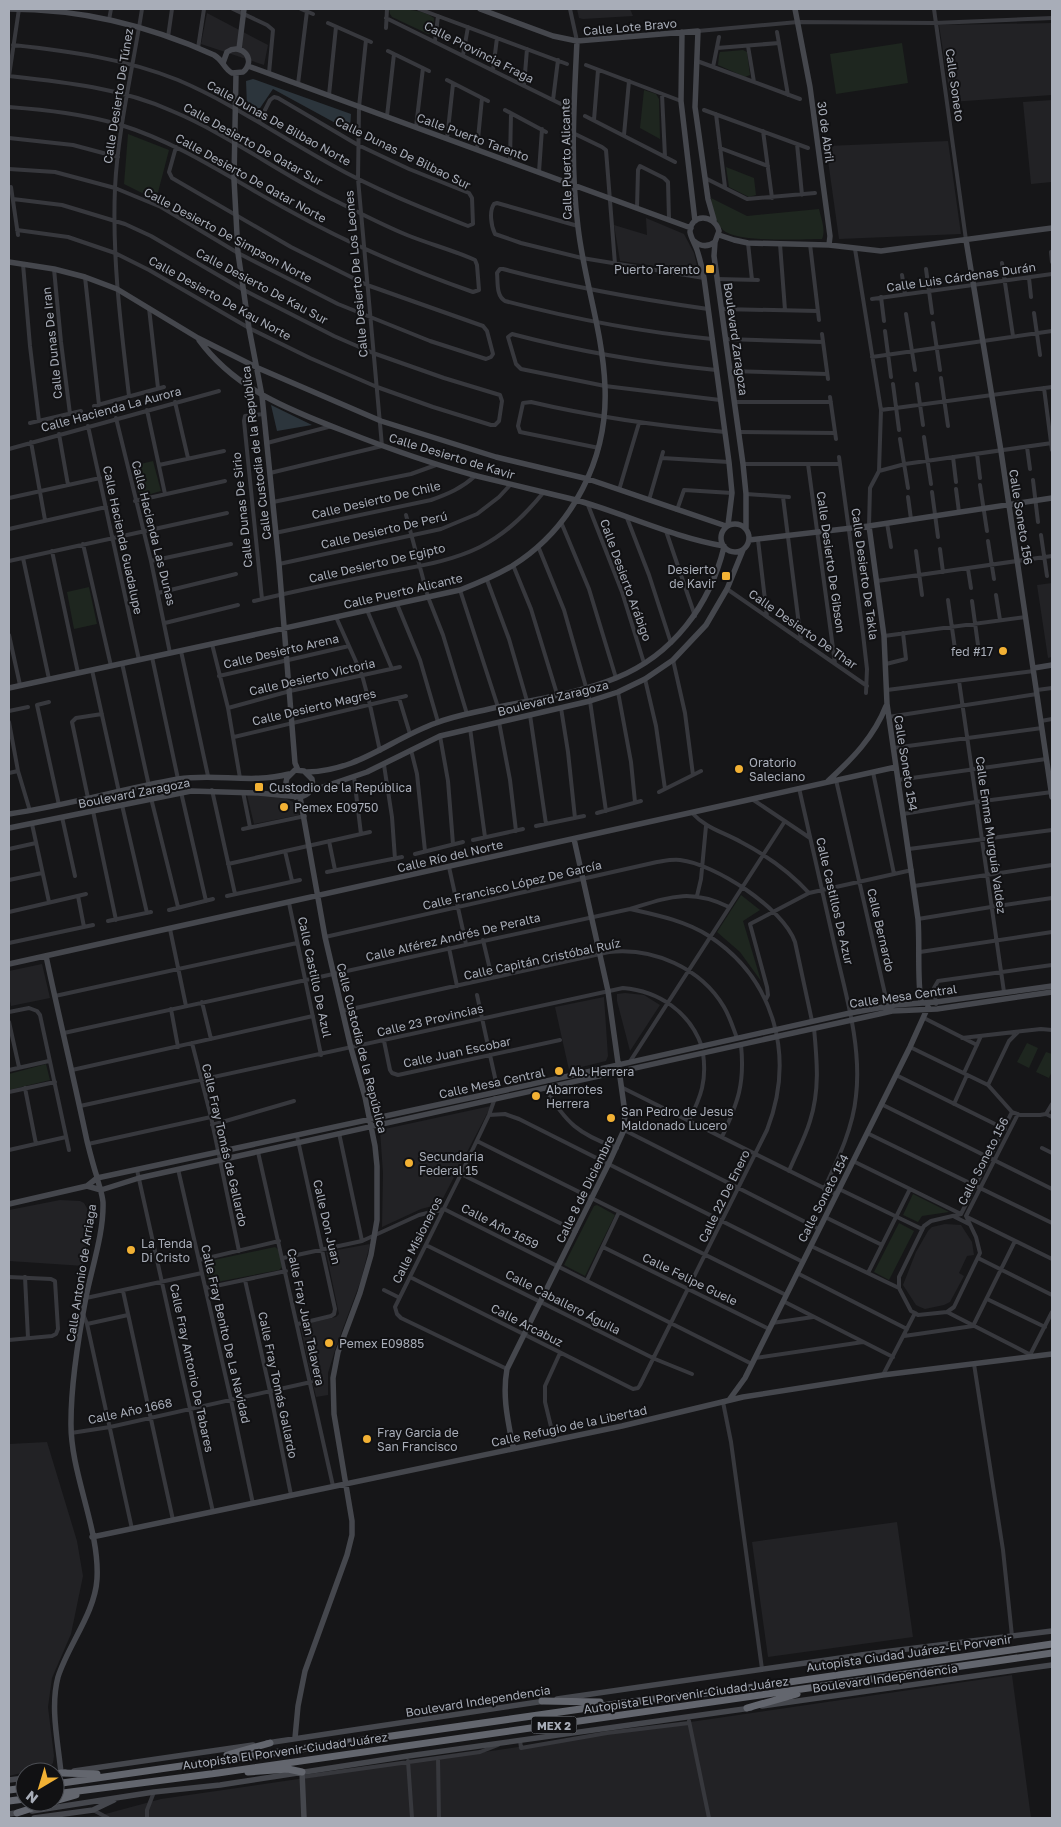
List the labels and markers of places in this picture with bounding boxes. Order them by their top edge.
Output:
place label: Puerto Tarento [614,262,700,277]
marker: Puerto Tarento [704,263,716,275]
place label: Desierto de Kavir [667,562,716,591]
marker: Desierto de Kavir [720,570,732,582]
place label: fed #17 [951,644,993,659]
marker: fed #17 [997,645,1009,657]
place label: Oratorio Saleciano [749,755,805,784]
marker: Oratorio Saleciano [733,763,745,775]
place label: Custodio de la República [269,780,412,795]
marker: Custodio de la República [253,781,265,793]
place label: Pemex E09750 [294,800,378,815]
marker: Pemex E09750 [278,801,290,813]
place label: Ab. Herrera [569,1064,634,1079]
marker: Ab. Herrera [553,1065,565,1077]
place label: Abarrotes Herrera [546,1082,603,1111]
marker: Abarrotes Herrera [530,1090,542,1102]
place label: San Pedro de Jesus Maldonado Lucero [621,1104,734,1133]
marker: San Pedro de Jesus Maldonado Lucero [605,1112,617,1124]
place label: Secundaria Federal 15 [419,1149,484,1178]
marker: Secundaria Federal 15 [403,1157,415,1169]
place label: La Tenda Di Cristo [141,1236,193,1265]
marker: La Tenda Di Cristo [125,1244,137,1256]
place label: Pemex E09885 [339,1336,424,1351]
marker: Pemex E09885 [323,1337,335,1349]
place label: Fray Garcia de San Francisco [377,1425,459,1454]
marker: Fray Garcia de San Francisco [361,1433,373,1445]

